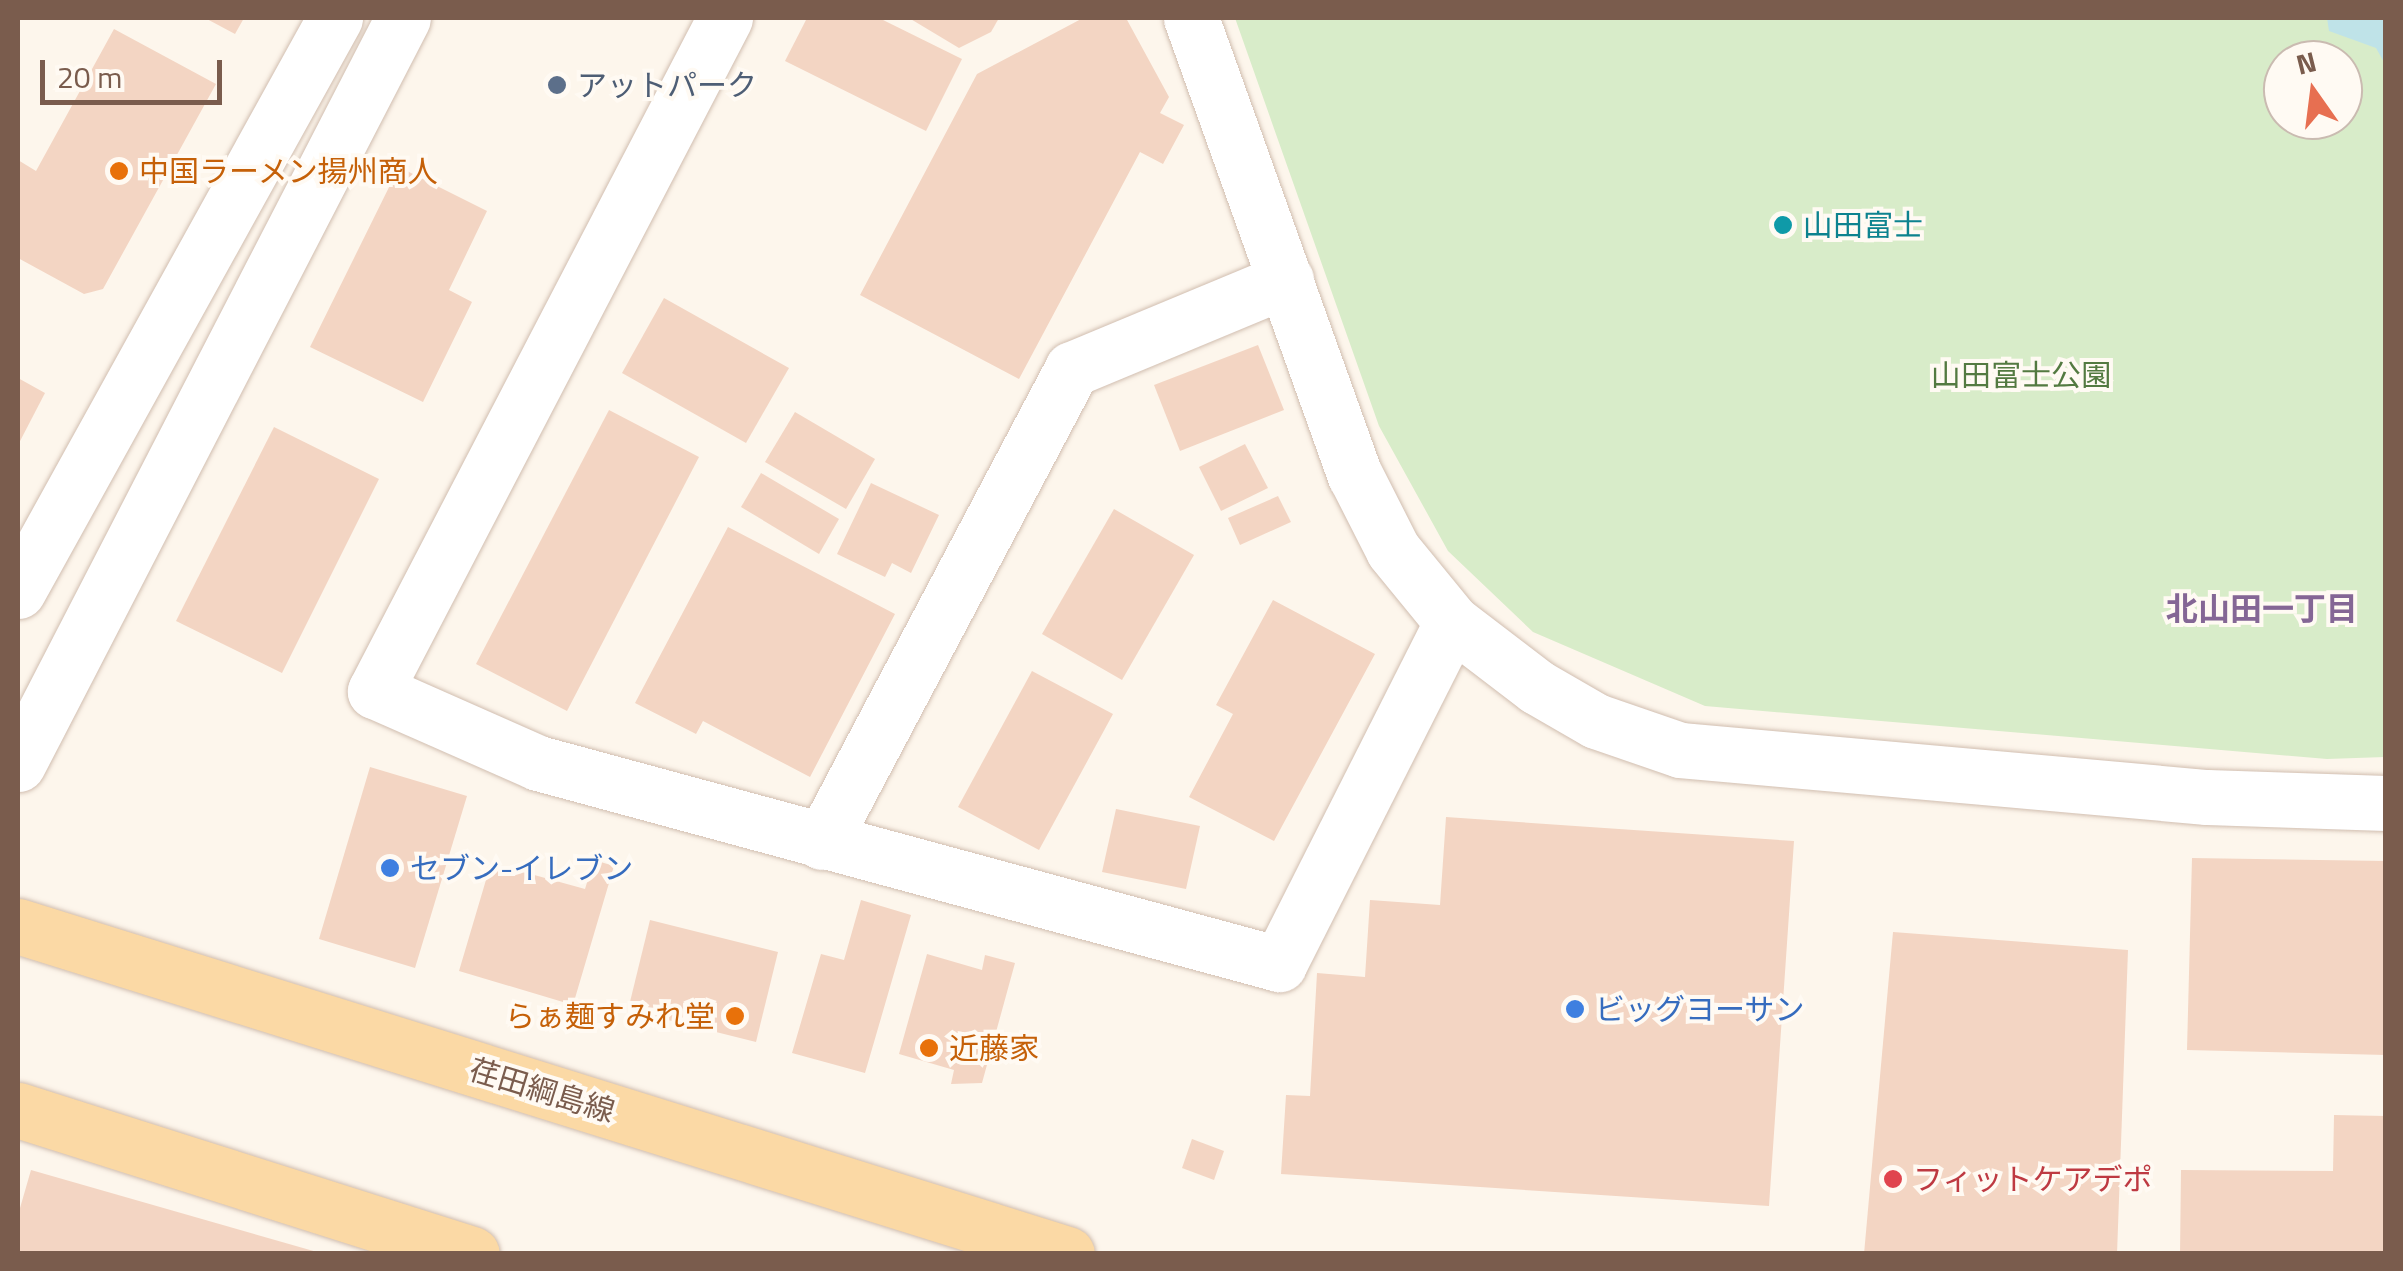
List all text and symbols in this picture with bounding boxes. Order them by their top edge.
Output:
text: N [2291,39,2321,86]
scale bar [45,40,228,102]
north arrow [2263,40,2363,140]
text: 20 m [57,54,122,100]
place label: アットパーク [577,67,757,103]
marker: アットパーク [546,74,568,96]
place label: 中国ラーメン揚州商人 [139,153,439,189]
marker: 中国ラーメン揚州商人 [108,160,130,182]
place label: 山田富士 [1803,207,1923,243]
marker: 山田富士 [1772,214,1794,236]
park label: 山田富士公園 [1931,357,2111,393]
district label: 北山田一丁目 [2166,589,2358,627]
place label: セブン-イレブン [410,850,633,886]
marker: セブン-イレブン [379,857,401,879]
place label: ビッグヨーサン [1595,991,1805,1027]
place label: らぁ麺すみれ堂 [505,998,715,1034]
marker: ビッグヨーサン [1564,998,1586,1020]
marker: らぁ麺すみれ堂 [724,1005,746,1027]
place label: 近藤家 [949,1030,1039,1066]
marker: 近藤家 [918,1037,940,1059]
street label: 荏田綱島線 [465,1051,619,1129]
place label: フィットケアデポ [1913,1161,2153,1197]
marker: フィットケアデポ [1882,1168,1904,1190]

